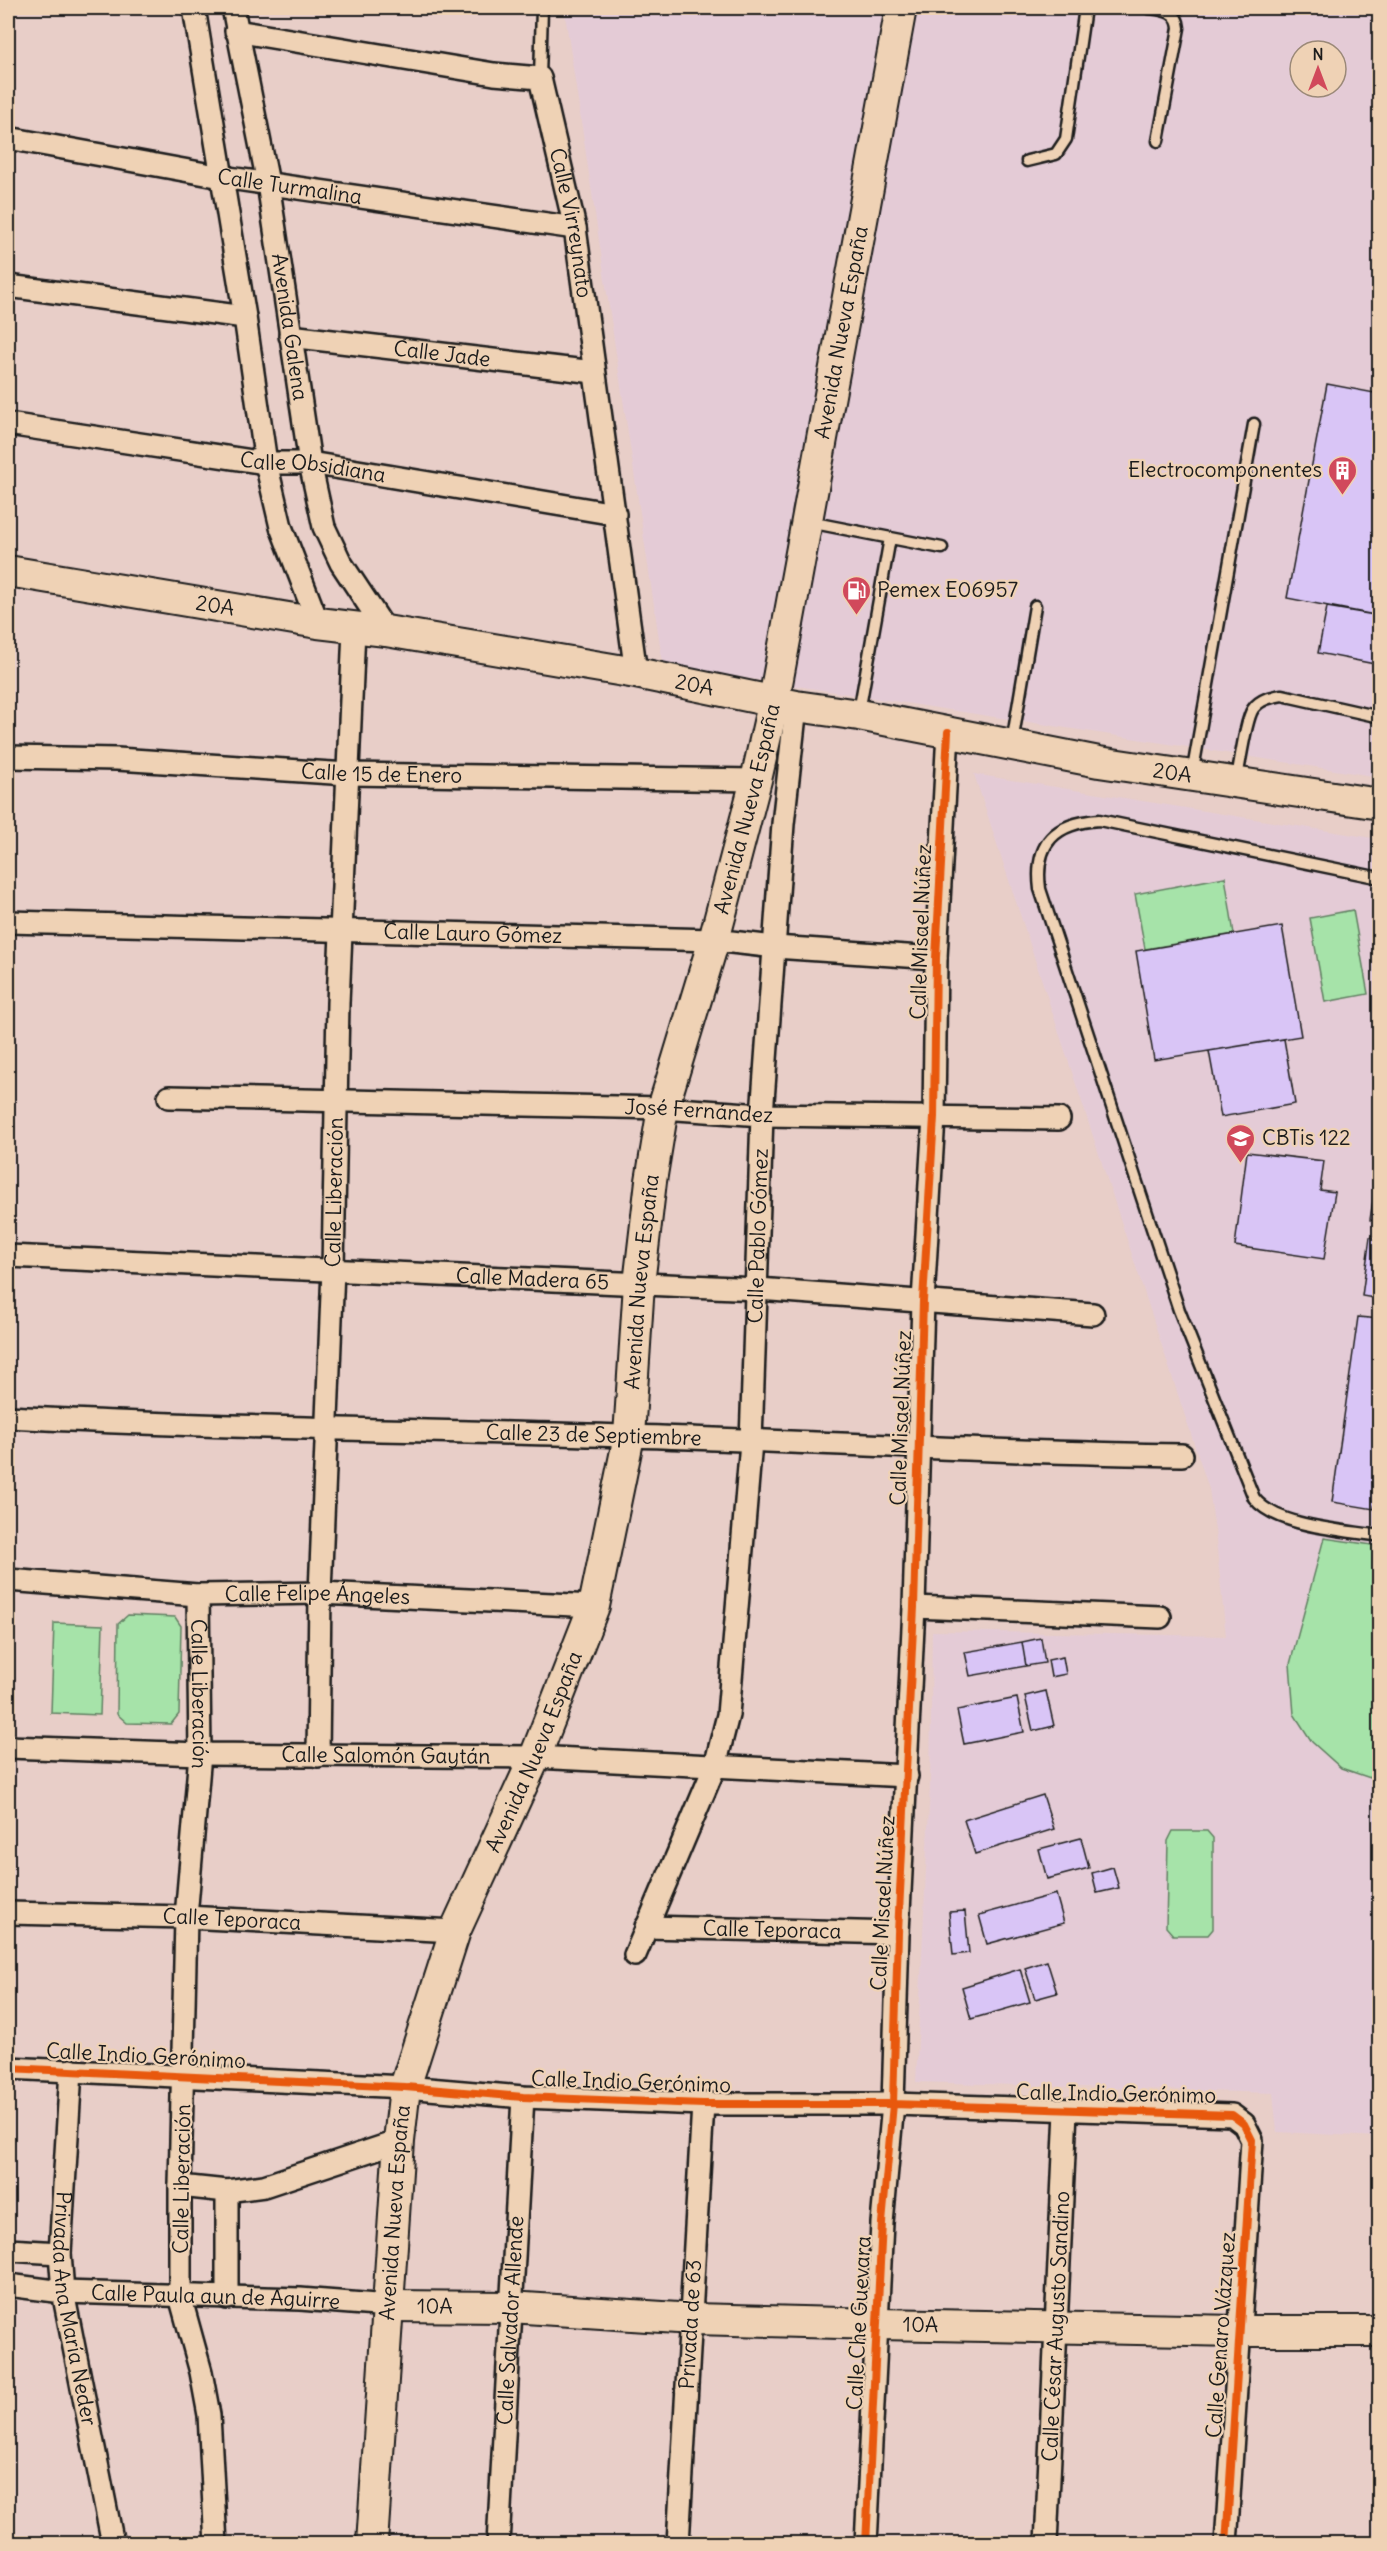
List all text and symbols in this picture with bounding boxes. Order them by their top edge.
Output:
north arrow [1288,39,1348,99]
text: N [1312,44,1324,64]
street label: Calle Virreynato [544,145,598,299]
street label: Calle Turmalina [216,163,364,210]
street label: Avenida Nueva España [808,224,874,441]
street label: Avenida Galena [266,251,314,402]
street label: Calle Jade [392,334,492,373]
street label: Calle Obsidiana [238,445,388,488]
building icon: Electrocomponentes [1327,454,1359,496]
place label: Electrocomponentes [1128,456,1322,483]
fuel station icon: Pemex E06957 [840,574,872,616]
place label: Pemex E06957 [877,576,1018,603]
street label: 20A [194,589,237,622]
street label: 20A [673,667,716,702]
street label: Avenida Nueva España [707,701,786,917]
street label: 20A [1151,756,1194,789]
street label: Calle 15 de Enero [300,757,462,789]
street label: Calle Misael Núñez [904,844,937,1020]
street label: Calle Lauro Gómez [383,918,563,949]
street label: José Fernández [624,1093,773,1128]
street label: Calle Liberación [319,1117,349,1268]
school or university icon: CBTis 122 [1225,1122,1257,1164]
place label: CBTis 122 [1262,1124,1351,1151]
street label: Calle Pablo Gómez [741,1148,774,1324]
street label: Avenida Nueva España [618,1172,665,1390]
street label: Calle Madera 65 [455,1262,610,1295]
street label: Calle Misael Núñez [884,1330,917,1506]
street label: Calle 23 de Septiembre [485,1418,702,1451]
street label: Calle Felipe Ángeles [224,1579,411,1610]
street label: Calle Liberación [185,1619,214,1770]
street label: Avenida Nueva España [479,1647,588,1857]
street label: Calle Salomón Gaytán [281,1741,491,1770]
street label: Calle Misael Núñez [864,1815,901,1991]
street label: Calle Teporaca [162,1902,302,1936]
street label: Calle Teporaca [702,1914,842,1945]
street label: Calle Indio Gerónimo [45,2037,247,2074]
street label: Calle Indio Gerónimo [531,2065,731,2098]
street label: Calle Indio Gerónimo [1016,2078,1216,2109]
street label: Avenida Nueva España [373,2103,416,2321]
street label: Calle Liberación [167,2104,196,2254]
street label: Calle César Augusto Sandino [1036,2190,1075,2462]
street label: Privada Ana María Neder [47,2191,103,2428]
street label: Calle Salvador Allende [491,2215,529,2426]
street label: Calle Genaro Vázquez [1200,2231,1241,2439]
street label: Calle Che Guevara [840,2235,877,2411]
street label: Privada de 63 [673,2259,707,2390]
street label: Calle Paula aun de Aguirre [90,2279,341,2315]
street label: 10A [417,2292,453,2320]
street label: 10A [902,2310,939,2338]

